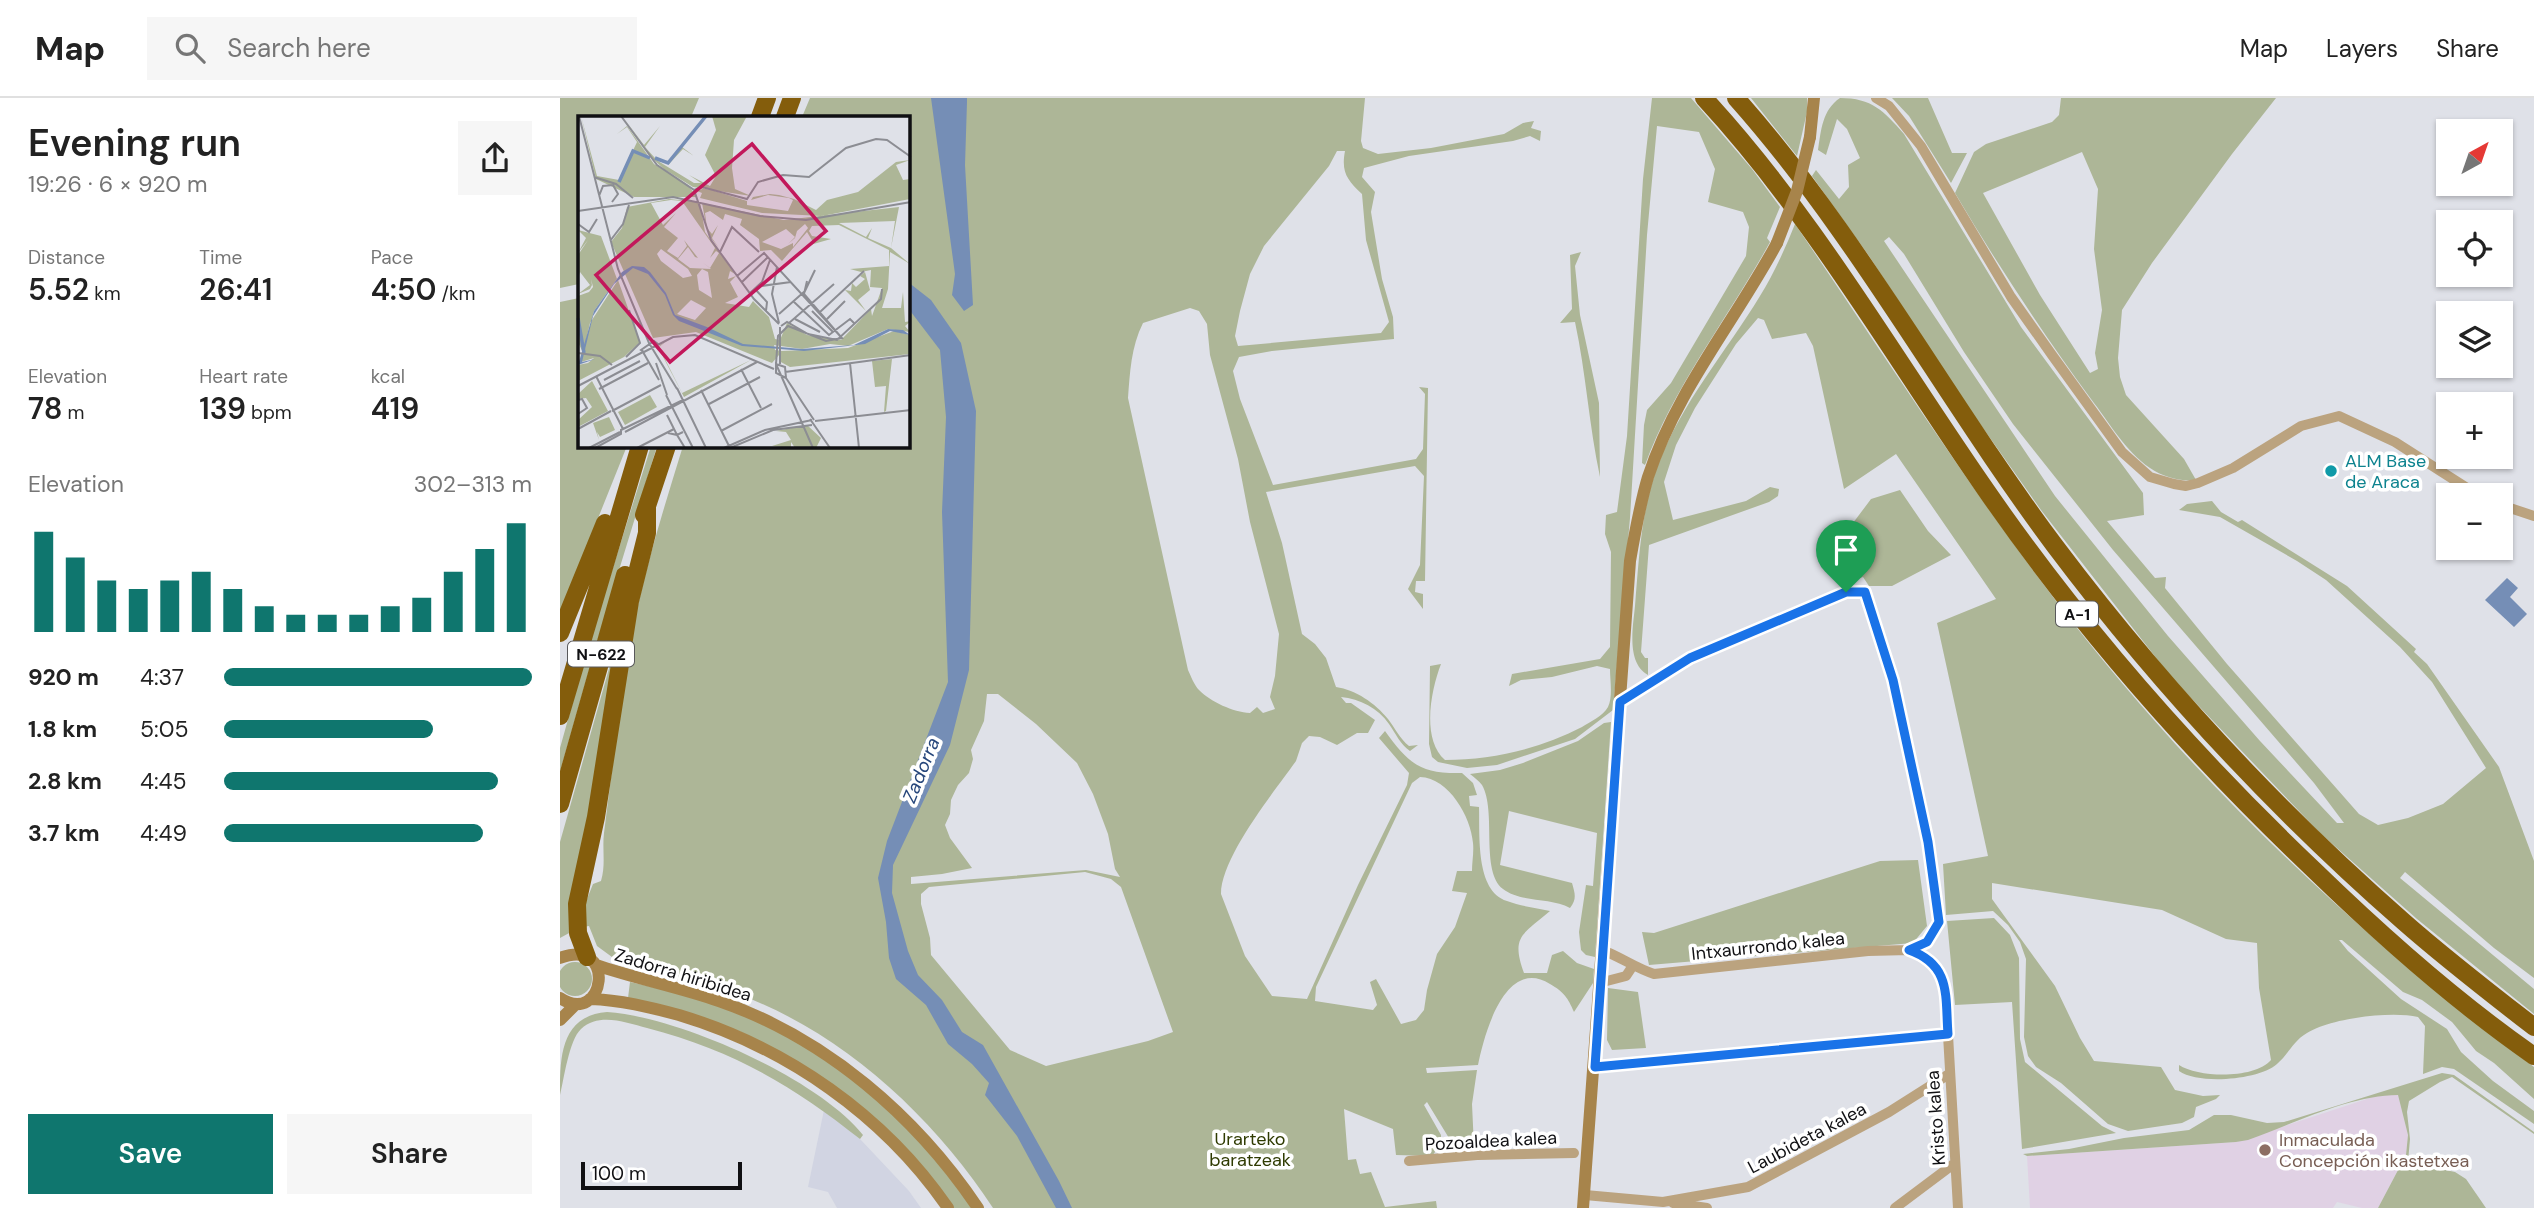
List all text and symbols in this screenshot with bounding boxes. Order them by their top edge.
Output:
search box [147,17,637,80]
text: Map [35,27,105,70]
icon: search [171,29,209,67]
text: Search here [227,31,371,65]
text: Map [2240,33,2288,64]
text: Layers [2326,33,2398,64]
text: Share [2436,33,2499,64]
inset map [578,116,910,448]
text: Evening run [28,118,241,168]
north arrow [2436,119,2513,196]
map controls [2436,119,2513,560]
button: share [458,121,532,195]
text: 19:26 · 6 × 920 m [28,169,208,199]
button: locate [2436,210,2513,287]
text: Distance [28,245,105,270]
text: Time [199,245,242,270]
text: Pace [371,245,413,270]
text: 5.52 [28,270,89,309]
text: 26:41 [199,270,272,309]
text: 4:50 [371,270,436,309]
text: km [89,281,121,306]
text: /km [436,281,475,306]
button: layers [2436,301,2513,378]
text: Elevation [28,364,107,389]
text: Heart rate [199,364,288,389]
text: kcal [371,364,405,389]
text: 78 [28,389,63,428]
text: 139 [199,389,246,428]
text: 419 [371,389,419,428]
button: + [2436,392,2513,469]
text: m [63,400,85,425]
text: bpm [246,400,292,425]
place label: ALM Base de Araca [2345,449,2426,494]
marker: ALM Base de Araca [2323,463,2339,479]
text: Elevation [28,469,124,499]
text: 302–313 m [414,469,532,499]
button: − [2436,483,2513,560]
pin [1816,520,1876,592]
icon: arrive [1827,531,1865,569]
road number: A-1 [2056,601,2098,626]
road number: N-622 [568,642,634,666]
text: 920 m [28,662,99,692]
text: 4:37 [140,662,184,692]
text: 1.8 km [28,714,97,744]
text: 5:05 [140,714,188,744]
water label: Zadorra [897,734,945,806]
text: 2.8 km [28,766,102,796]
text: 4:45 [140,766,187,796]
text: 3.7 km [28,818,100,848]
text: 4:49 [140,818,187,848]
street label: Intxaurrondo kalea [1690,926,1846,966]
street label: Zadorra hiribidea [612,943,754,1007]
street label: Kristo kalea [1921,1070,1951,1166]
street label: Laubideta kalea [1744,1097,1870,1179]
button: Save [28,1114,273,1194]
button: Share [287,1114,532,1194]
street label: Pozoaldea kalea [1424,1126,1558,1156]
park label: Urarteko baratzeak [1209,1127,1291,1172]
place label: Inmaculada Concepción ikastetxea [2279,1128,2469,1173]
marker: Inmaculada Concepción ikastetxea [2257,1142,2273,1158]
scale bar [581,1159,742,1191]
text: 100 m [592,1161,646,1186]

